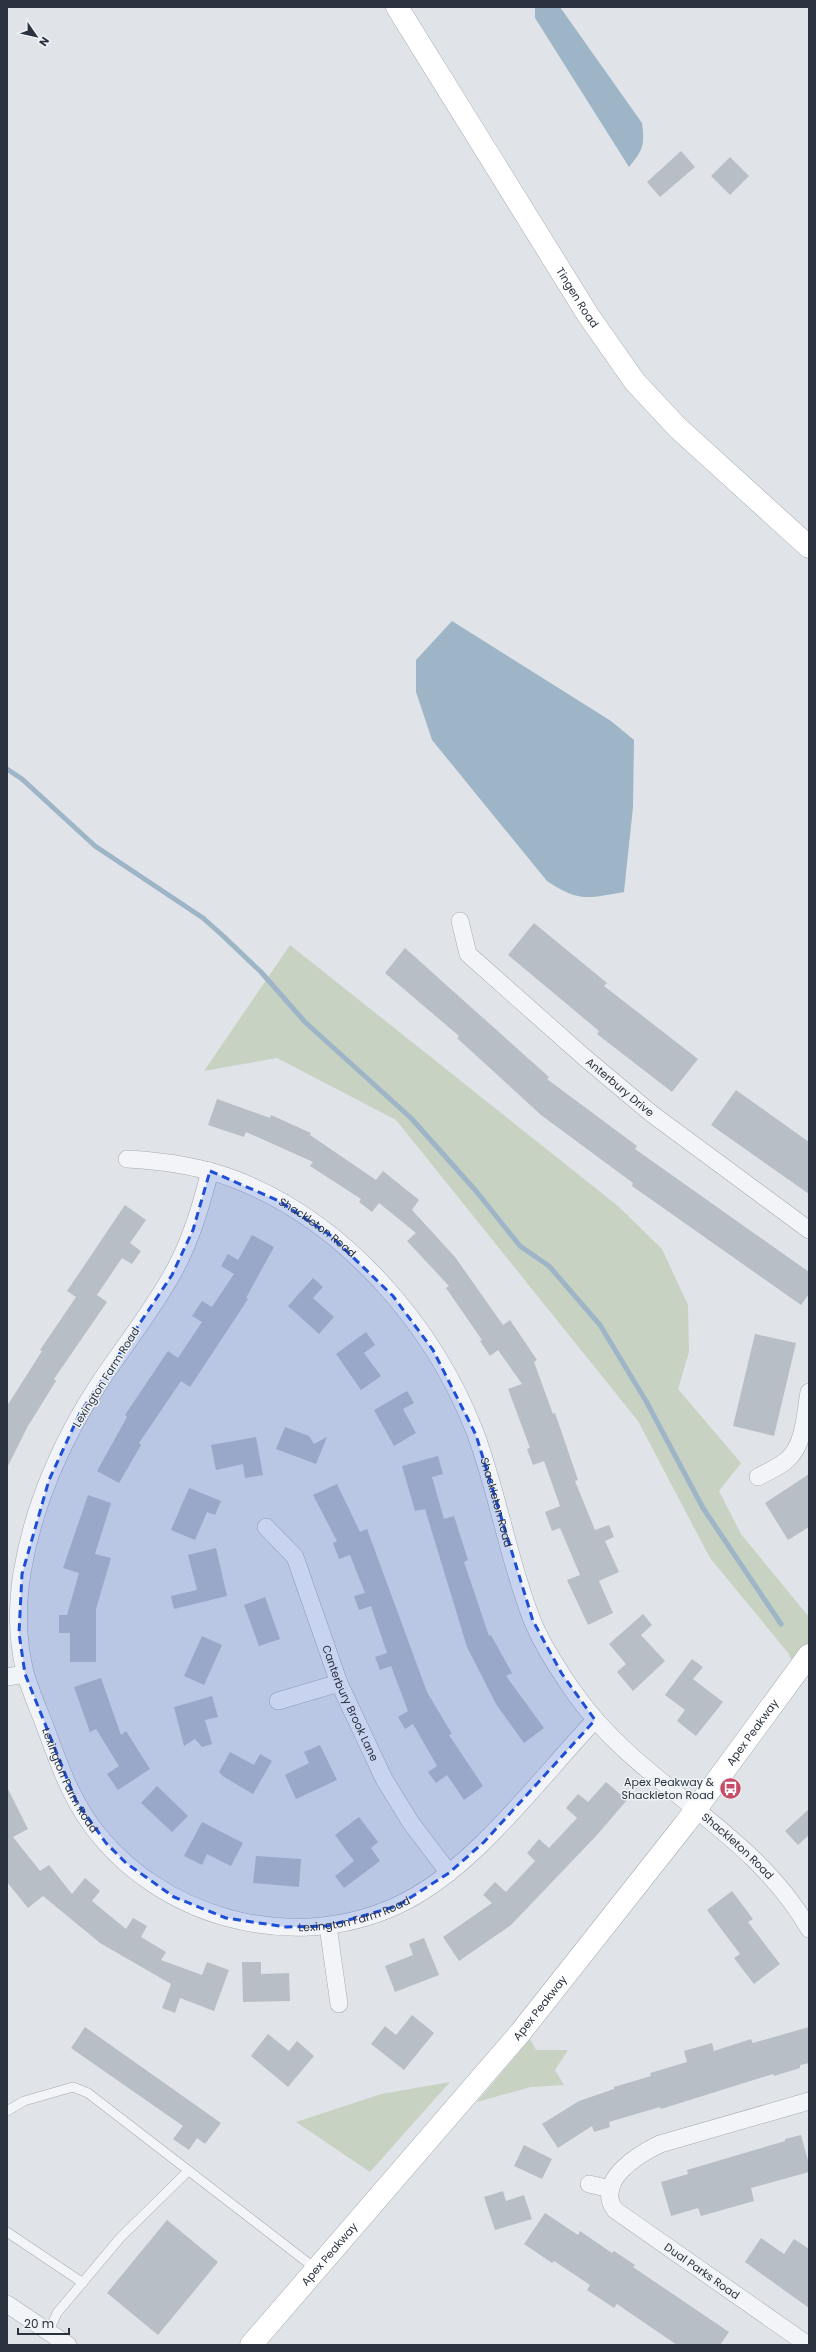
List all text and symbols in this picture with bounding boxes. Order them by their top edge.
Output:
north arrow [16,16,56,56]
text: N [35,34,53,49]
street label: Tingen Road [552,264,603,331]
street label: Anterbury Drive [582,1054,658,1121]
street label: Shackleton Road [276,1194,360,1261]
street label: Lexington Farm Road [69,1324,143,1430]
street label: Shackleton Road [476,1455,516,1549]
street label: Canterbury Brook Lane [318,1643,383,1764]
street label: Apex Peakway [723,1695,783,1769]
street label: Lexington Farm Road [38,1725,102,1836]
place label: Apex Peakway & Shackleton Road [622,1774,715,1803]
bus stop icon: Apex Peakway & Shackleton Road [717,1775,743,1801]
street label: Shackleton Road [698,1809,777,1883]
street label: Lexington Farm Road [298,1893,413,1935]
street label: Apex Peakway [509,1971,571,2044]
street label: Apex Peakway [298,2218,362,2289]
street label: Dual Parks Road [661,2239,743,2303]
scale bar [18,2310,69,2336]
text: 20 m [24,2315,54,2332]

